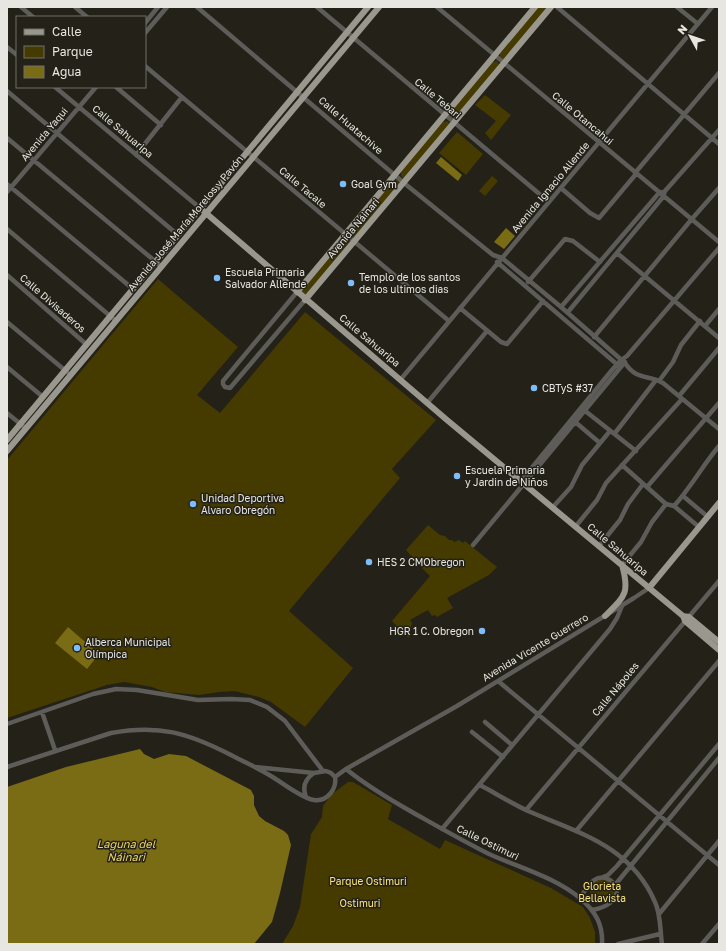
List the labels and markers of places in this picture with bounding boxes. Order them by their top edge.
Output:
place label: Goal Gym [351,178,397,190]
marker: Goal Gym [338,179,348,189]
place label: Escuela Primaria Salvador Allende [225,266,306,290]
place label: Templo de los santos de los ultimos dias [359,271,460,295]
marker: Escuela Primaria Salvador Allende [212,273,222,283]
marker: Templo de los santos de los ultimos dias [346,278,356,288]
place label: CBTyS #37 [542,382,593,394]
marker: CBTyS #37 [529,383,539,393]
place label: Escuela Primaria y Jardin de Niños [465,464,548,488]
marker: Escuela Primaria y Jardin de Niños [452,471,462,481]
place label: Unidad Deportiva Alvaro Obregón [201,492,284,516]
marker: Unidad Deportiva Alvaro Obregón [188,499,198,509]
place label: HES 2 CMObregon [377,556,465,568]
marker: HES 2 CMObregon [364,557,374,567]
place label: HGR 1 C. Obregon [389,625,474,637]
marker: HGR 1 C. Obregon [477,626,487,636]
place label: Alberca Municipal Olímpica [85,636,171,660]
marker: Alberca Municipal Olímpica [72,643,82,653]

